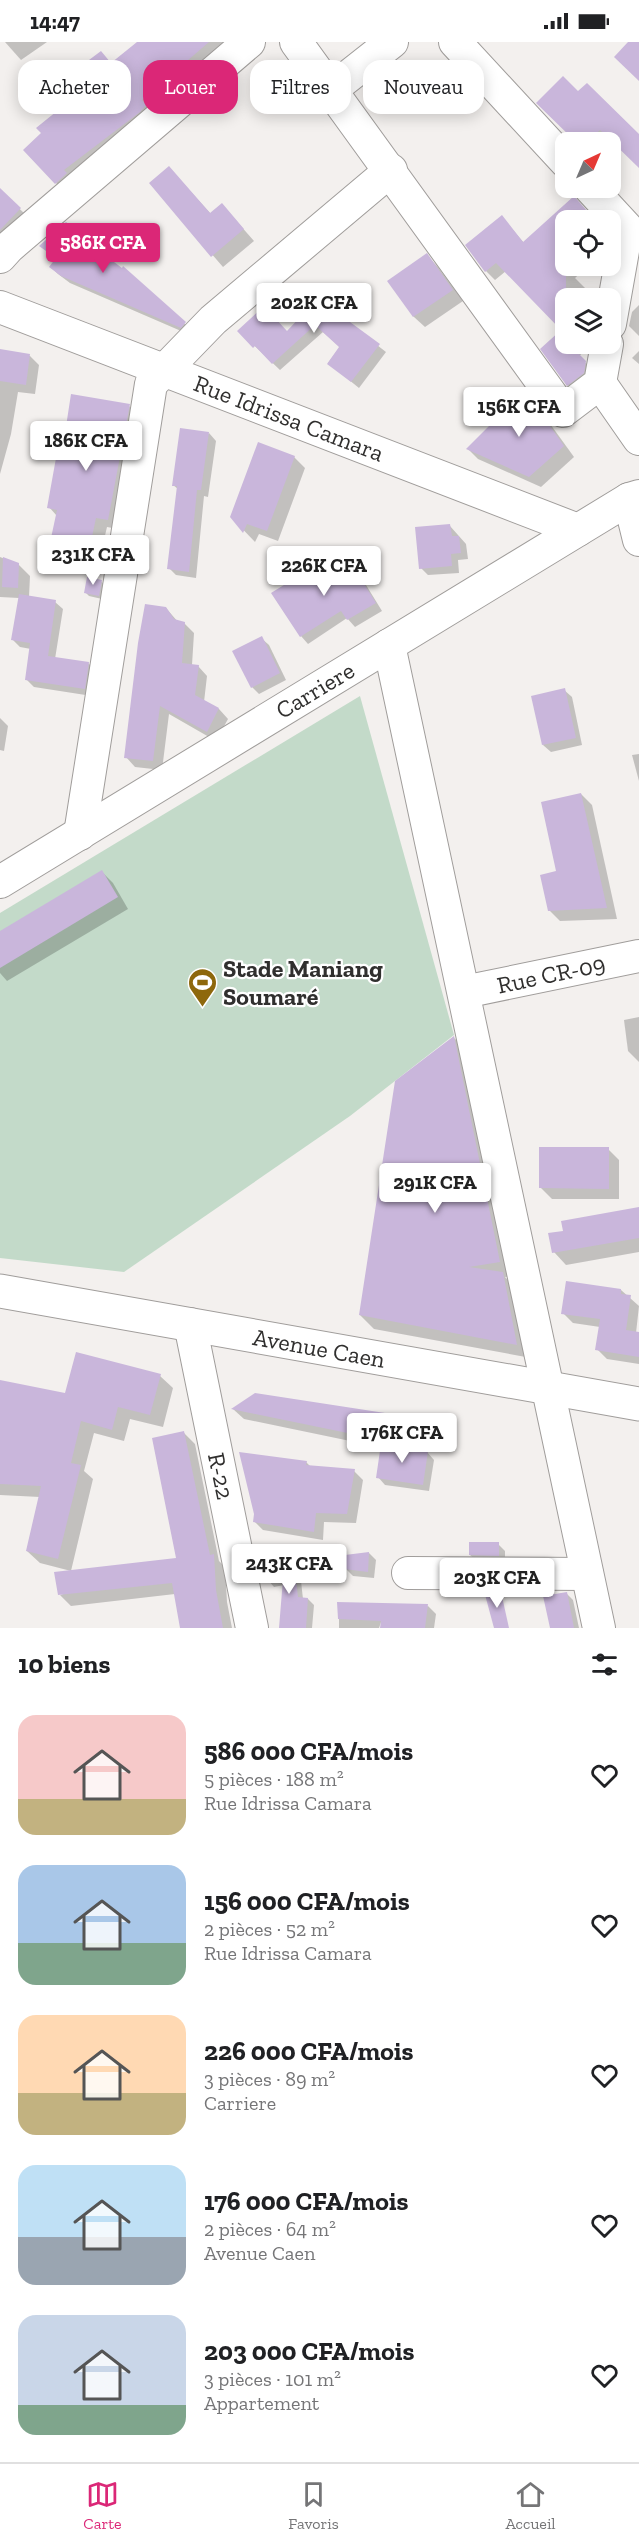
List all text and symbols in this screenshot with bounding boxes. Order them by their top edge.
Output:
text: 14:47 [30,8,80,35]
chip: Acheter [18,60,131,114]
chip: Louer [143,60,238,114]
chip: Filtres [250,60,351,114]
chip: Nouveau [363,60,484,114]
north arrow [555,132,621,198]
map controls [555,132,621,354]
button: locate [555,210,621,276]
pin: 586K CFA [41,223,165,274]
text: 586K CFA [60,230,146,254]
pin: 202K CFA [252,283,376,334]
button: layers [555,288,621,354]
text: 202K CFA [270,290,358,314]
street label: Rue Idrissa Camara [190,368,389,468]
pin: 156K CFA [457,387,581,438]
text: 156K CFA [477,394,561,418]
pin: 186K CFA [24,421,148,472]
text: 186K CFA [44,428,128,452]
pin: 231K CFA [31,535,155,586]
text: 231K CFA [51,542,135,566]
pin: 226K CFA [262,546,386,597]
text: 226K CFA [281,553,367,577]
street label: Carriere [270,655,360,725]
street label: Rue CR-09 [494,948,608,1000]
place label: Stade Maniang Soumaré [223,954,383,1011]
sports icon: Stade Maniang Soumaré [186,966,218,1008]
pin: 291K CFA [373,1163,497,1214]
text: 291K CFA [393,1170,477,1194]
street label: Avenue Caen [251,1322,388,1374]
pin: 176K CFA [340,1413,464,1464]
text: 176K CFA [361,1420,443,1444]
street label: R-22 [202,1450,240,1502]
pin: 243K CFA [227,1544,351,1595]
text: 243K CFA [246,1551,332,1575]
pin: 203K CFA [435,1558,559,1609]
text: 203K CFA [454,1565,540,1589]
text: 10 biens [18,1648,110,1680]
icon: filters [588,1648,621,1681]
text: 586 000 CFA/mois [204,1735,413,1767]
icon: home [66,1739,138,1811]
icon: heart [588,1759,621,1792]
text: 5 pièces · 188 m² [204,1767,344,1791]
text: Rue Idrissa Camara [204,1791,372,1815]
text: 156 000 CFA/mois [204,1885,410,1917]
icon: home [66,1889,138,1961]
icon: heart [588,1909,621,1942]
text: 2 pièces · 52 m² [204,1917,335,1941]
text: Rue Idrissa Camara [204,1941,372,1965]
text: 226 000 CFA/mois [204,2035,414,2067]
icon: home [66,2039,138,2111]
icon: heart [588,2059,621,2092]
text: 3 pièces · 89 m² [204,2067,335,2091]
text: Carriere [204,2091,276,2115]
text: 176 000 CFA/mois [204,2185,408,2217]
icon: home [66,2189,138,2261]
icon: heart [588,2209,621,2242]
text: 2 pièces · 64 m² [204,2217,336,2241]
text: Avenue Caen [204,2241,315,2265]
text: 203 000 CFA/mois [204,2335,414,2367]
icon: home [66,2339,138,2411]
icon: heart [588,2359,621,2392]
text: 3 pièces · 101 m² [204,2367,341,2391]
text: Appartement [204,2391,319,2415]
tab: Carte [83,2478,122,2533]
tab: Favoris [288,2478,339,2533]
tab: Accueil [505,2478,556,2533]

